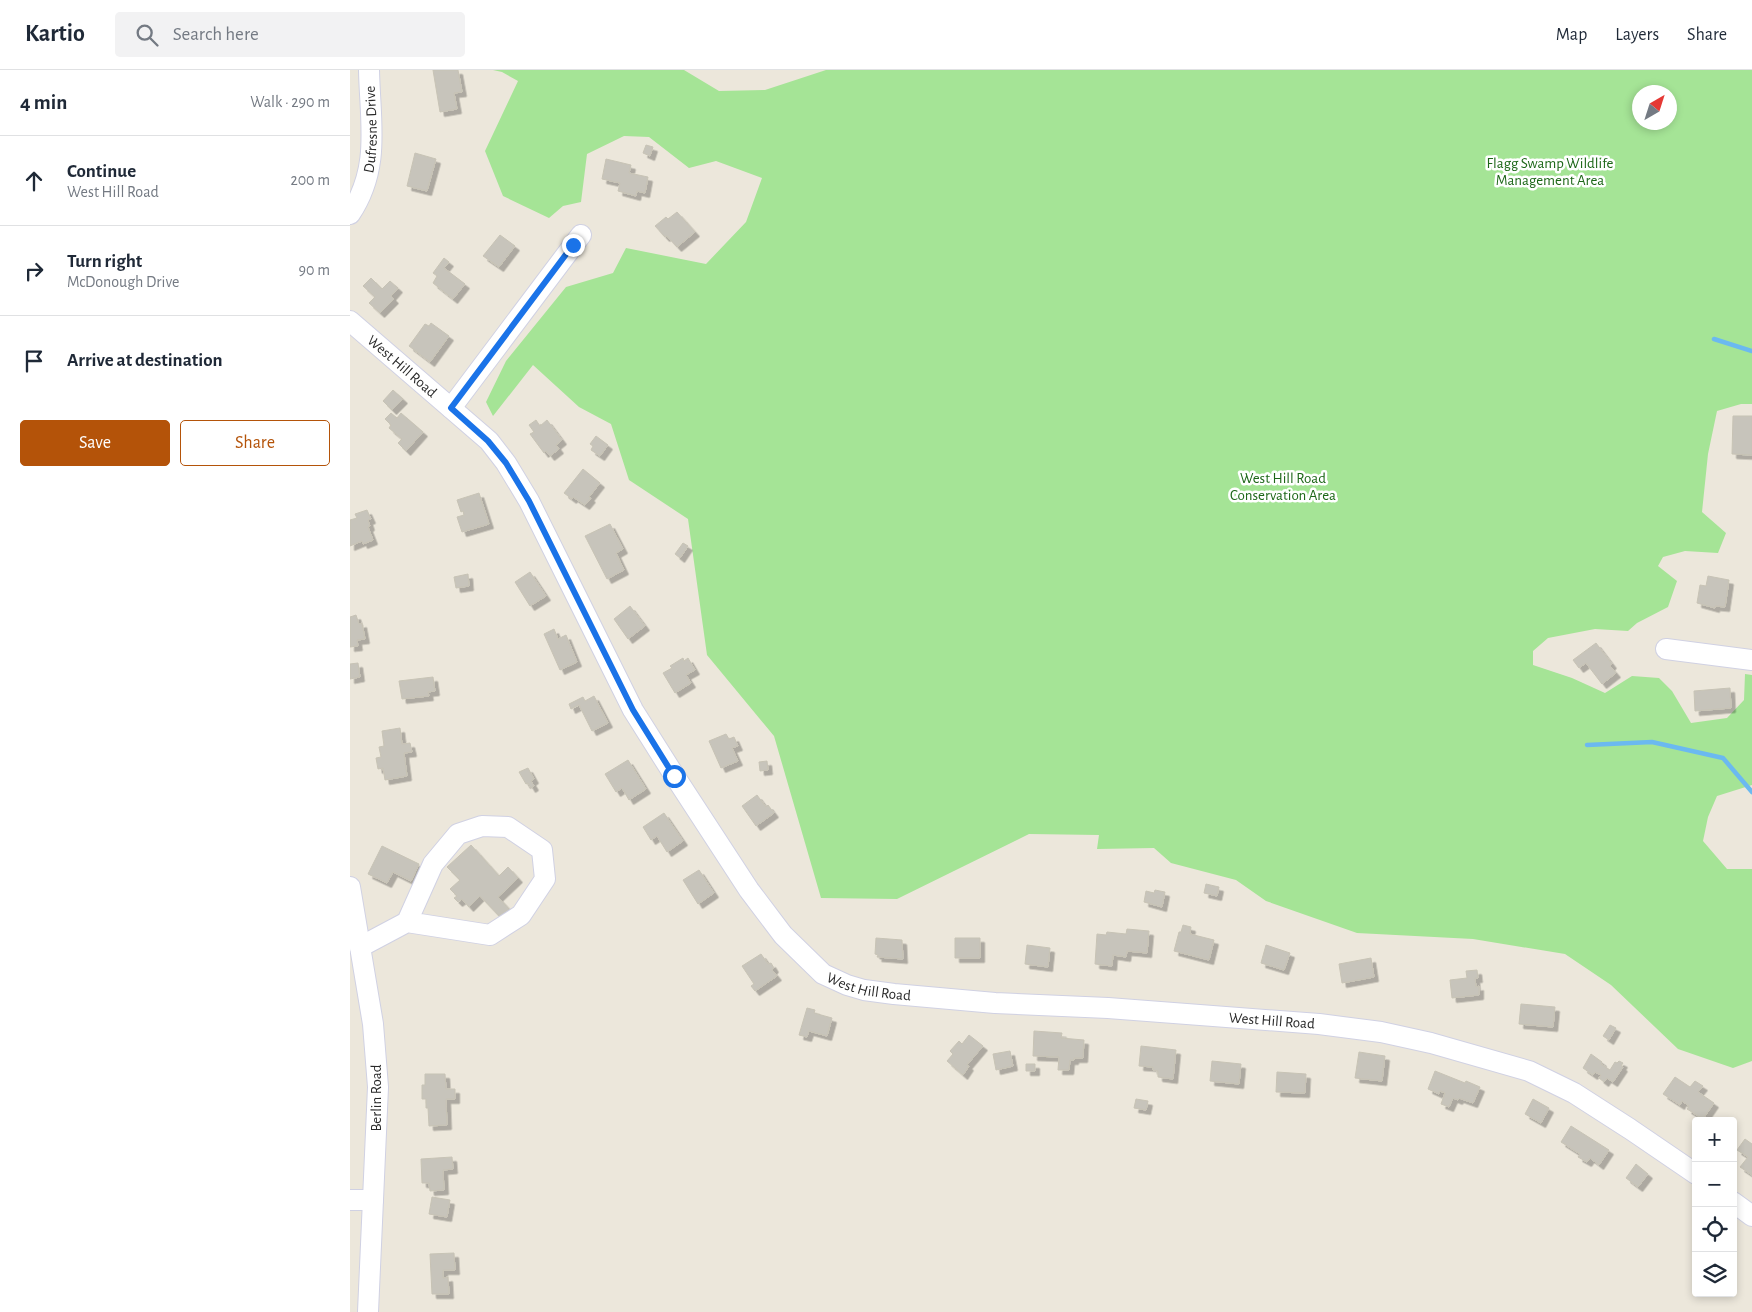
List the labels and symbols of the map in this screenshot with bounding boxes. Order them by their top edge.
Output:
street label: Dufresne Drive [361,85,379,174]
north arrow [1632,85,1677,130]
park label: Flagg Swamp Wildlife Management Area [1487,156,1613,188]
route end [562,234,585,257]
street label: West Hill Road [365,332,440,400]
park label: West Hill Road Conservation Area [1230,471,1336,503]
route start [663,765,686,788]
street label: West Hill Road [825,969,912,1003]
street label: West Hill Road [1228,1010,1316,1031]
street label: Berlin Road [369,1064,384,1132]

